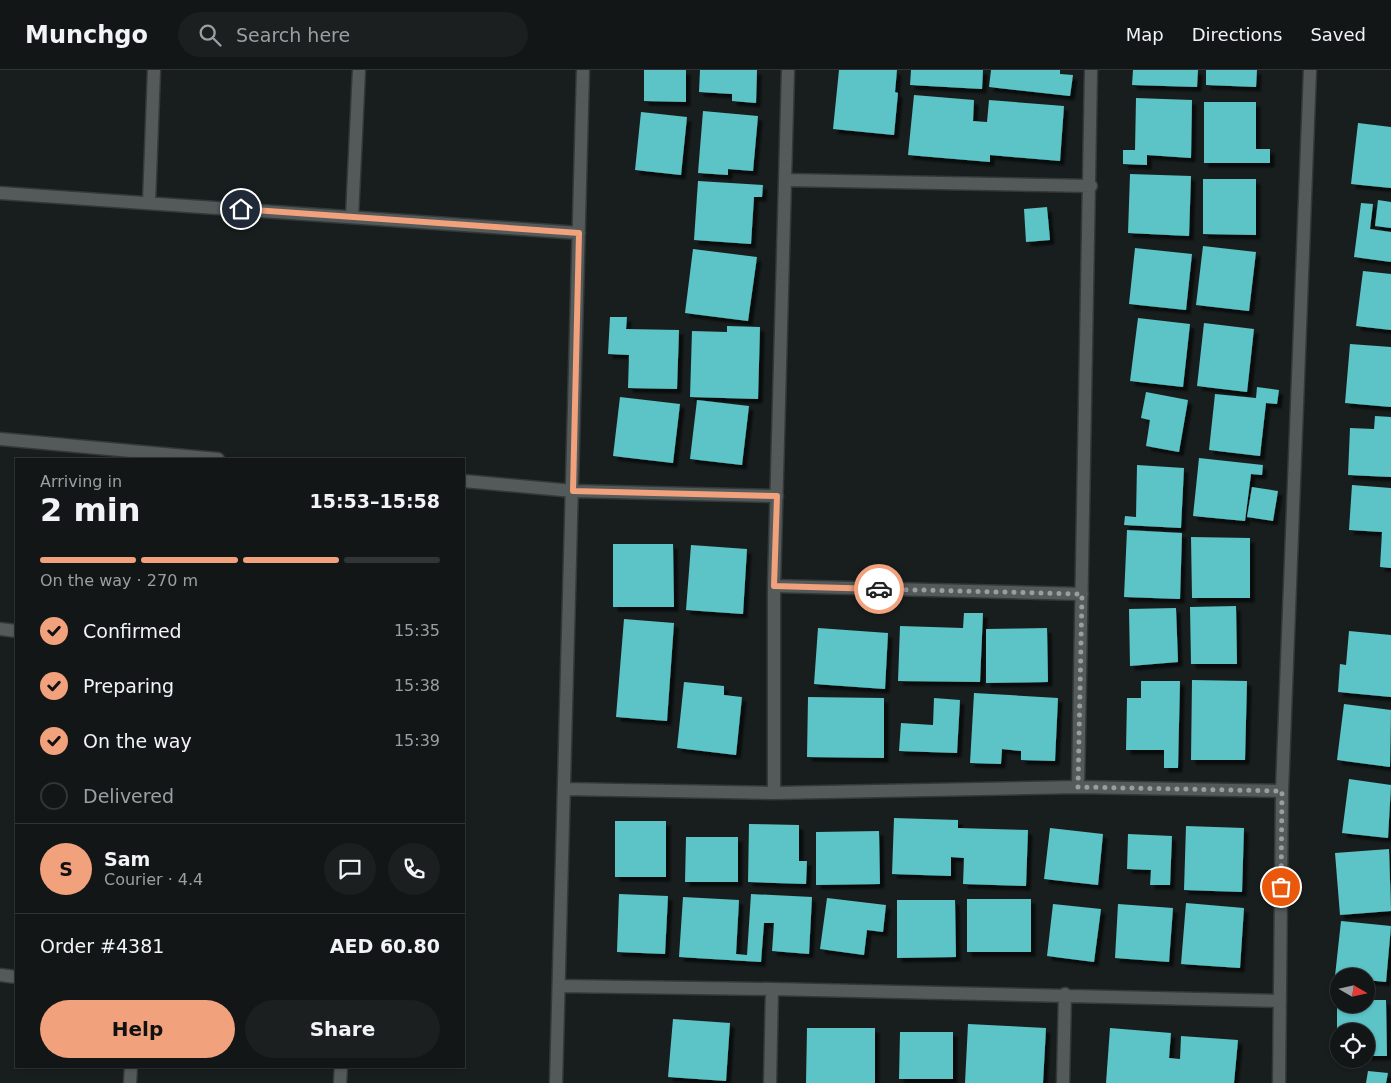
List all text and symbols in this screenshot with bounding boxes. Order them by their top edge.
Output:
search box [178,12,528,57]
text: Munchgo [25,21,148,49]
icon: search [196,21,224,49]
text: Search here [236,24,350,46]
text: Map [1126,24,1164,45]
text: Directions [1192,24,1282,45]
text: Saved [1310,24,1366,45]
pin [220,188,262,230]
icon: home [227,195,255,223]
text: Arriving in [40,472,122,491]
text: 15:53–15:58 [310,490,440,512]
text: 2 min [40,491,141,529]
courier [854,564,904,614]
text: On the way · 270 m [40,571,198,590]
icon: car [865,575,893,603]
icon: check [40,617,68,645]
text: Confirmed [83,620,182,642]
text: 15:35 [394,621,440,640]
icon: check [40,672,68,700]
text: Preparing [83,675,174,697]
text: 15:38 [394,676,440,695]
icon: check [40,727,68,755]
text: On the way [83,730,192,752]
text: 15:39 [394,731,440,750]
text: Delivered [83,785,174,807]
button: chat [324,843,376,895]
button: phone [388,843,440,895]
text: Sam [104,848,150,870]
text: S [59,858,73,880]
pin [1260,866,1302,908]
text: Courier · 4.4 [104,870,203,889]
icon: bag [1267,873,1295,901]
text: Order #4381 [40,935,164,957]
text: AED 60.80 [330,935,440,957]
north arrow [1330,968,1375,1012]
map controls [1330,968,1375,1068]
button: Help [40,1000,235,1058]
button: Share [245,1000,440,1058]
button: locate [1330,1023,1375,1068]

